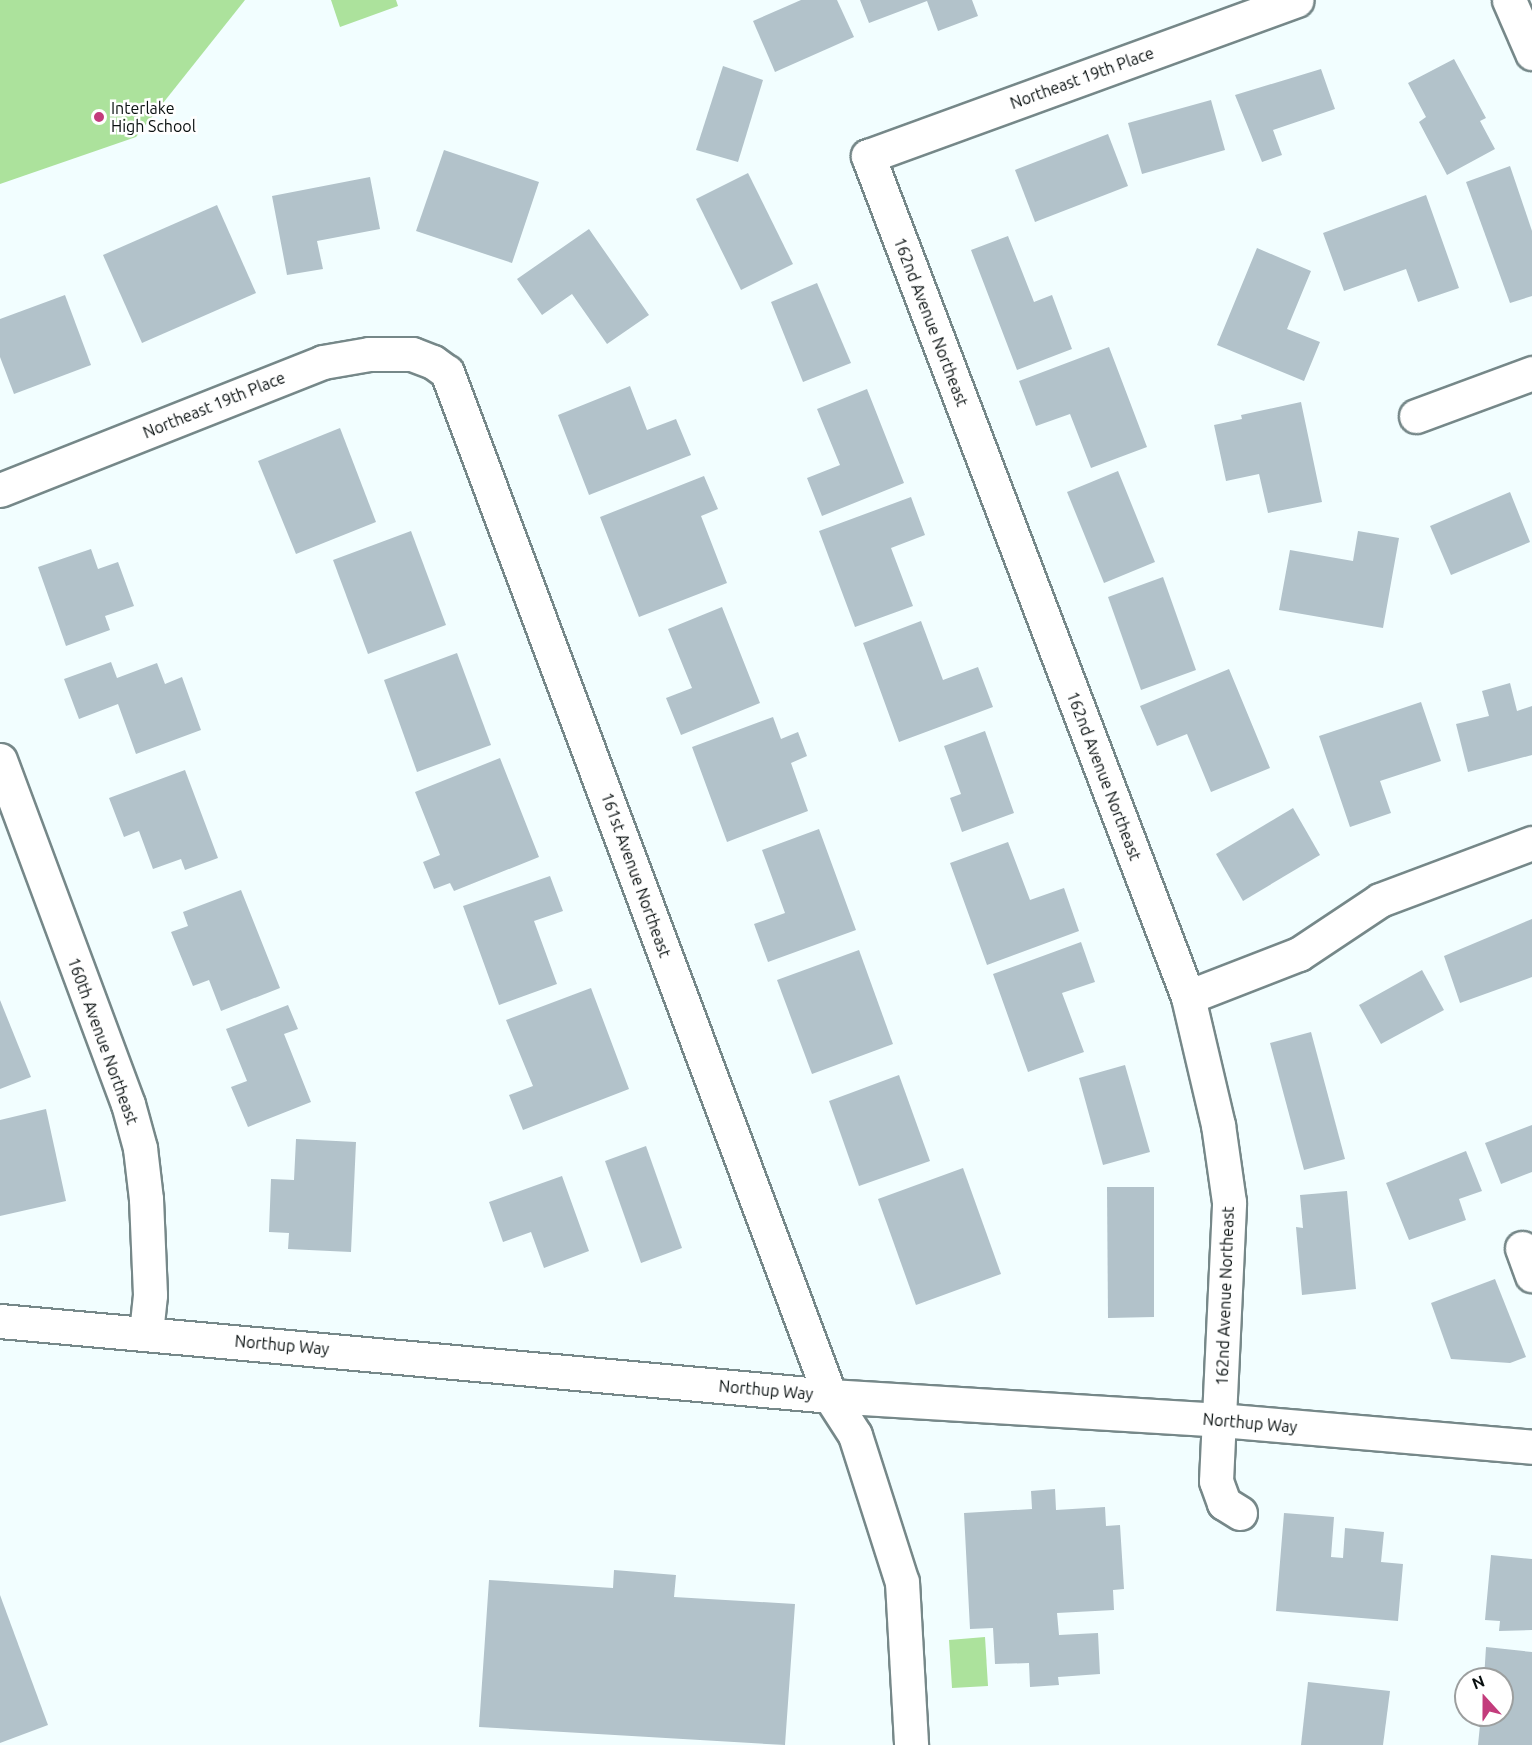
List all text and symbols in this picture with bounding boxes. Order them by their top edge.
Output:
street label: Northeast 19th Place [1007,43,1157,113]
place label: Interlake High School [111,98,196,136]
marker: Interlake High School [92,110,106,124]
street label: 162nd Avenue Northeast [890,235,972,409]
street label: Northeast 19th Place [140,368,288,442]
street label: 162nd Avenue Northeast [1063,689,1145,863]
street label: 161st Avenue Northeast [597,790,675,960]
street label: 160th Avenue Northeast [64,955,142,1127]
street label: 162nd Avenue Northeast [1212,1206,1238,1386]
street label: Northup Way [234,1331,330,1359]
street label: Northup Way [718,1376,814,1404]
street label: Northup Way [1202,1409,1298,1437]
north arrow [1454,1667,1514,1727]
text: N [1469,1672,1487,1693]

